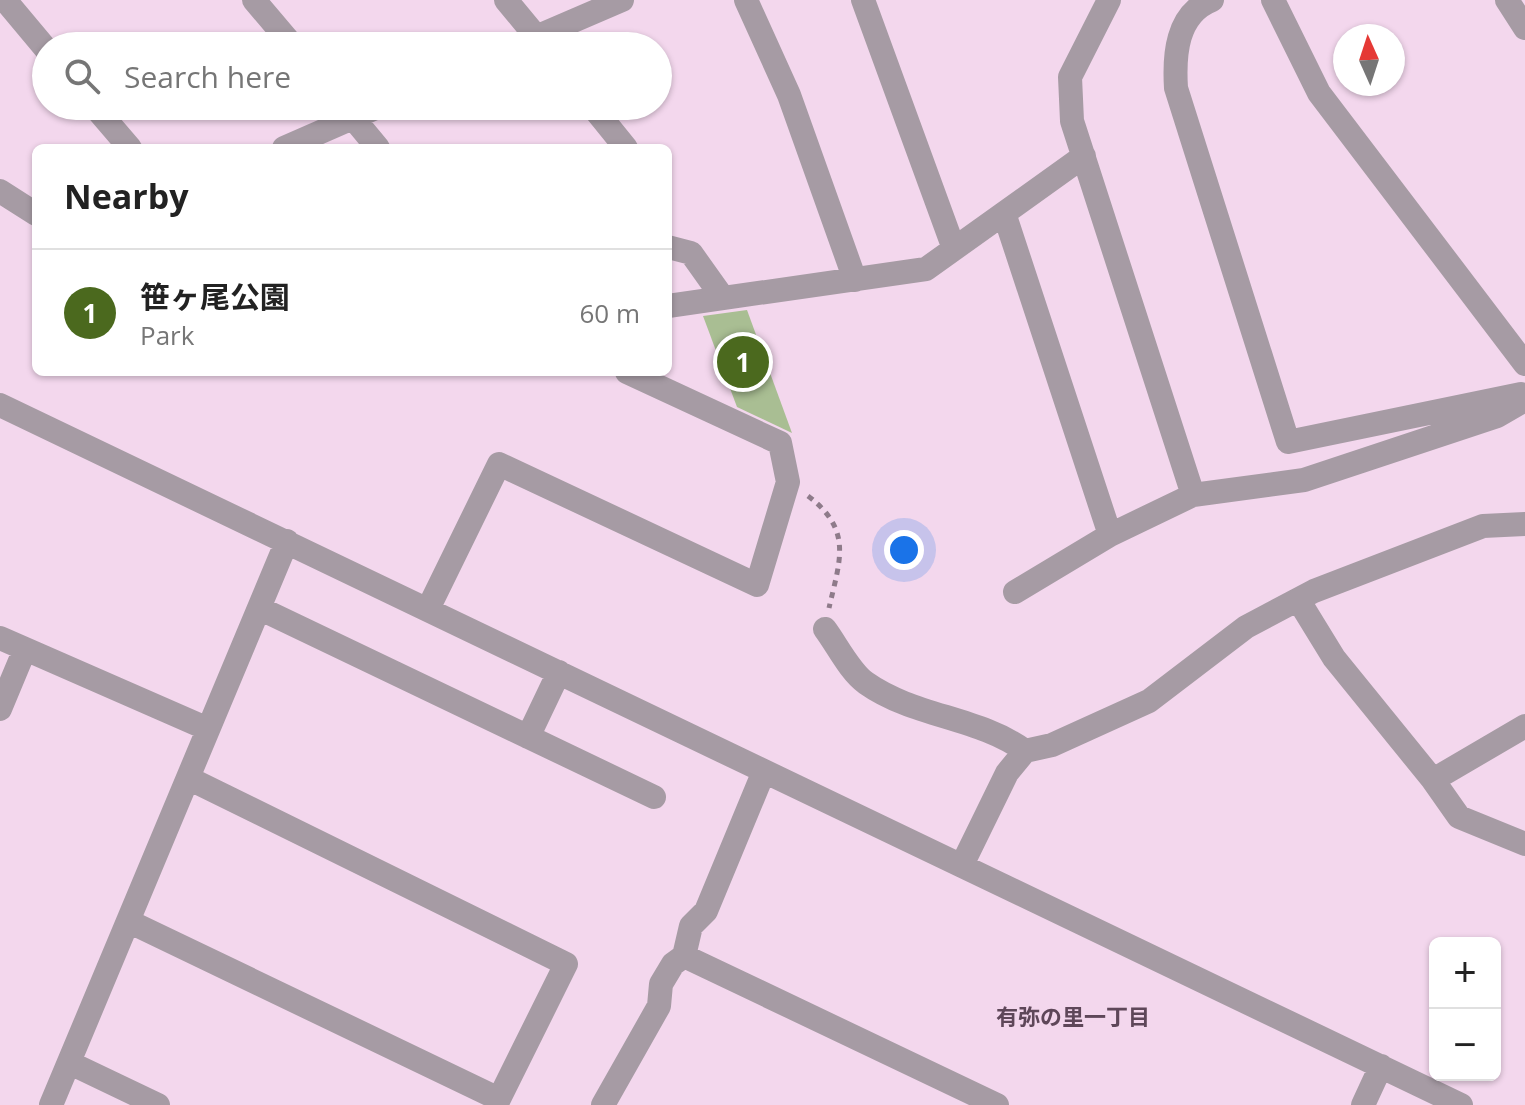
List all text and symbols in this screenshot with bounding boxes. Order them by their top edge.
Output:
north arrow [1333,24,1405,96]
search box [32,32,672,120]
icon: search [60,54,104,98]
text: Search here [124,56,291,97]
text: Nearby [64,173,189,219]
text: 笹ヶ尾公園 [140,276,290,317]
text: 1 [83,295,97,331]
text: 60 m [579,295,640,331]
text: Park [140,317,194,353]
pin: 1 [717,332,769,392]
your location [884,530,924,570]
map controls [1429,937,1501,1081]
button: + [1429,937,1501,1009]
district label: 有弥の里一丁目 [996,1001,1150,1031]
button: − [1429,1009,1501,1081]

